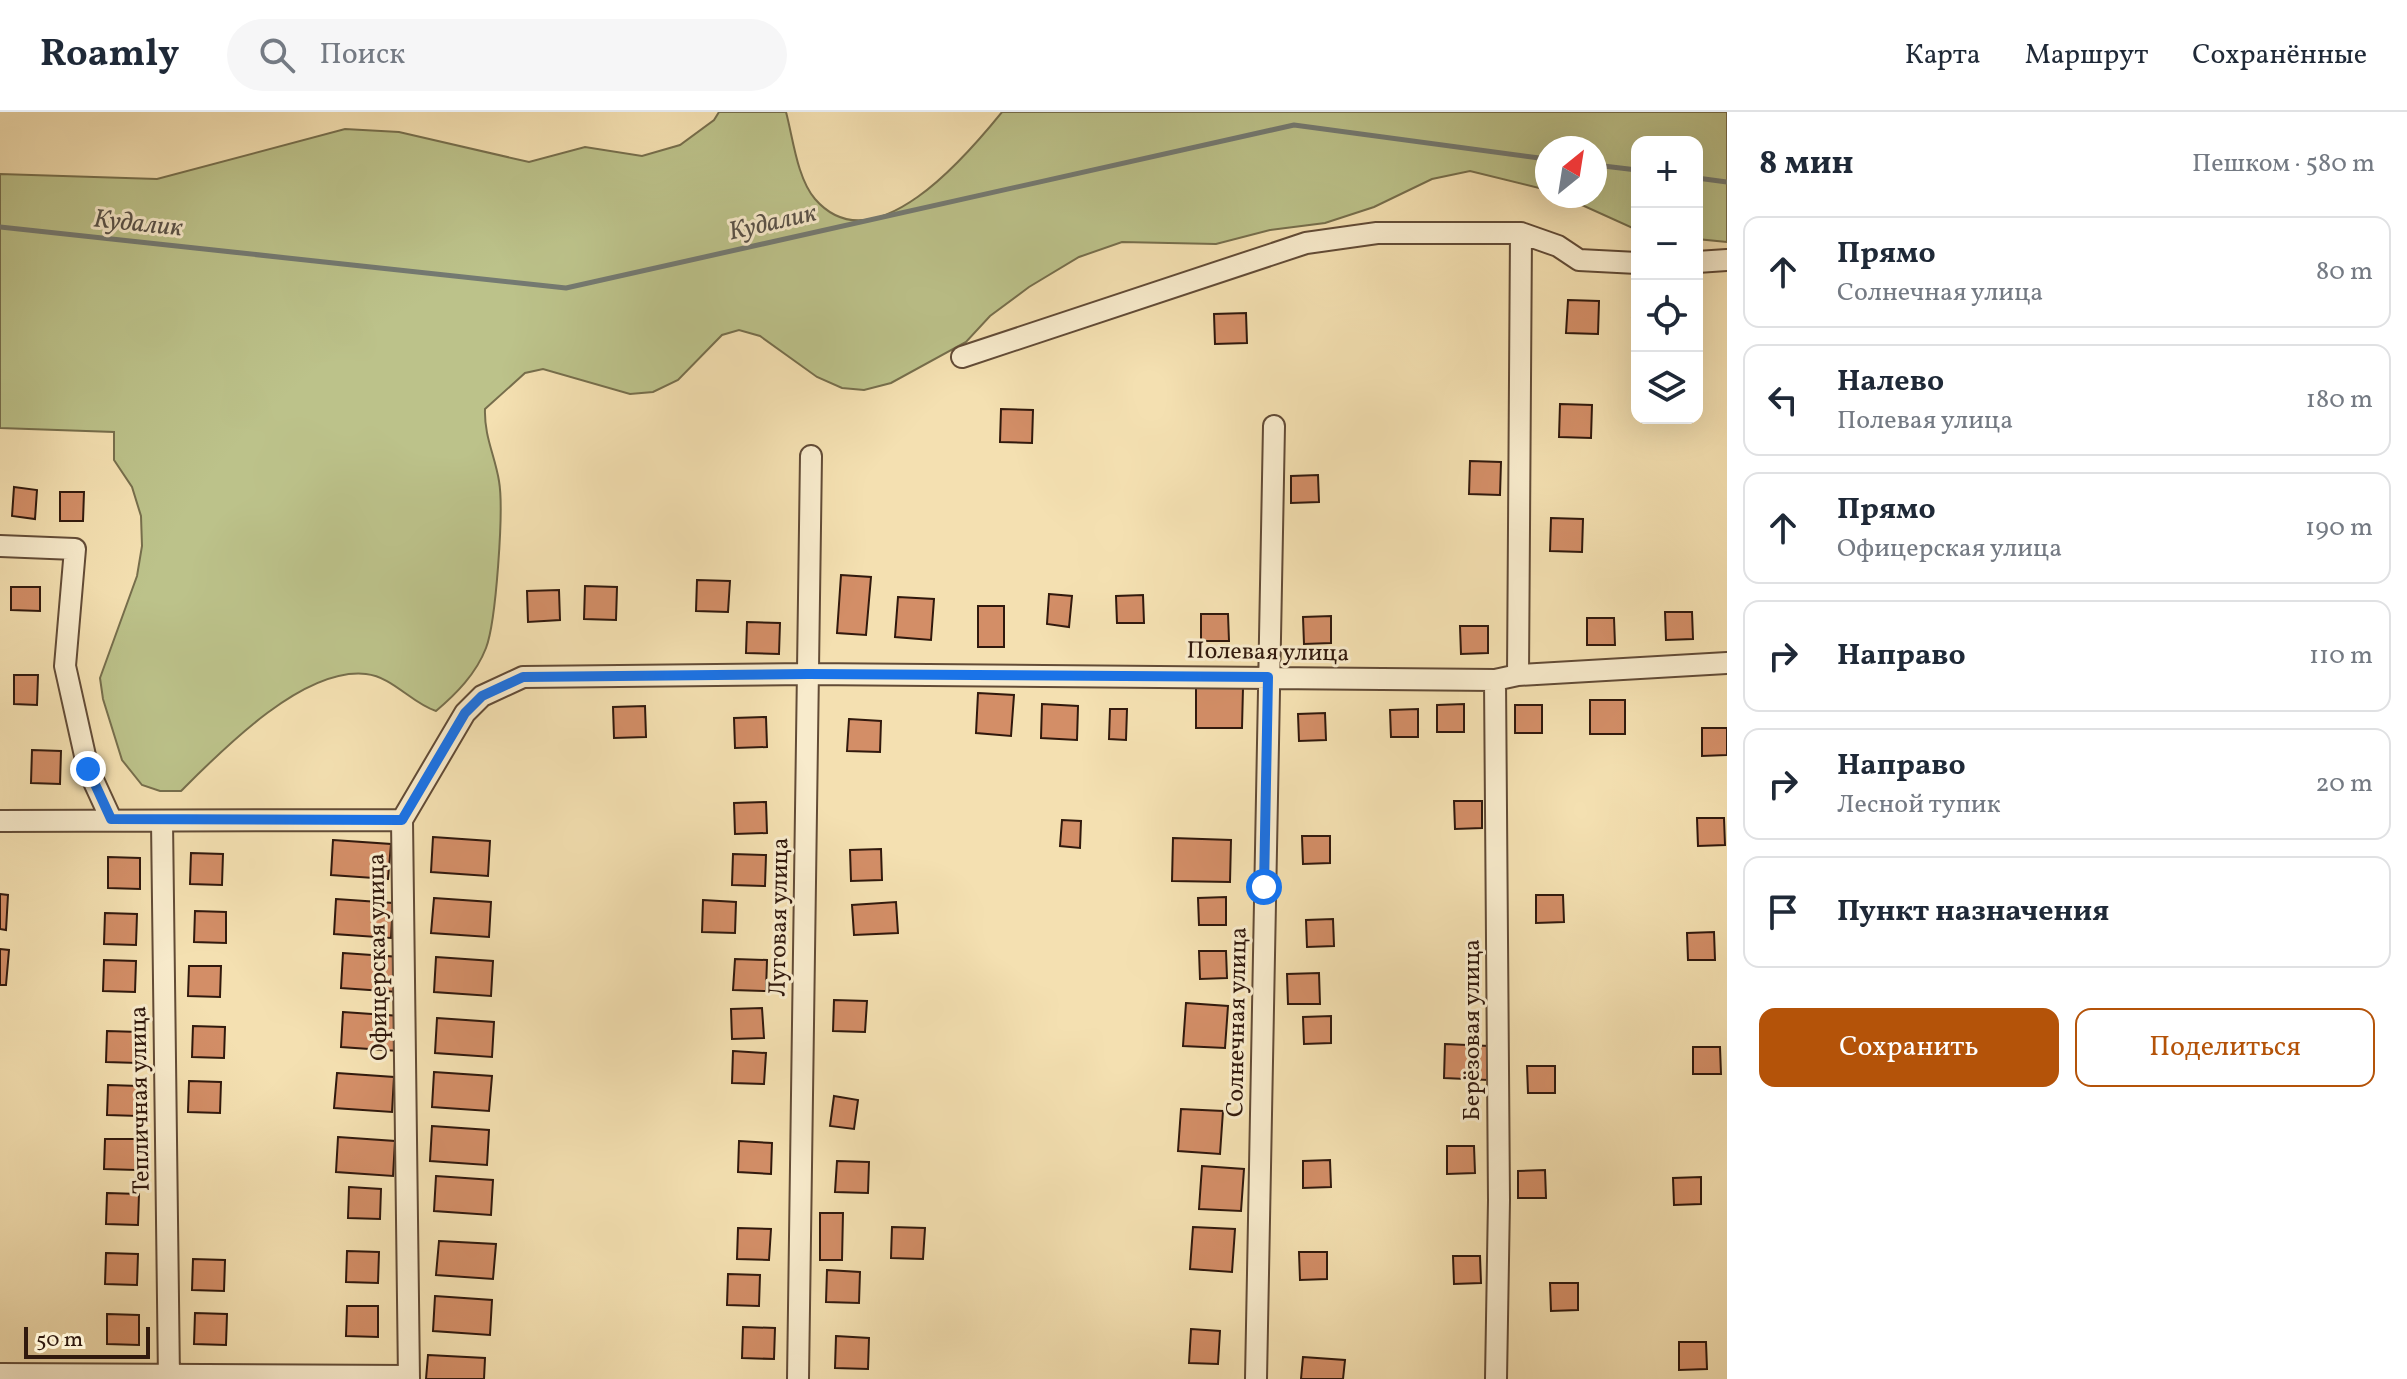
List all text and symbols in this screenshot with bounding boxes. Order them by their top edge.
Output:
search box [227,19,787,91]
text: Roamly [40,29,179,82]
icon: search [255,33,299,77]
text: Поиск [319,34,405,76]
text: Карта [1905,36,1981,75]
text: Маршрут [2025,36,2148,75]
text: Сохранённые [2192,36,2367,75]
north arrow [1535,136,1607,208]
map controls [1631,136,1703,424]
button: + [1631,136,1703,208]
text: 8 мин [1759,141,1854,188]
text: Пешком · 580 m [2192,146,2375,182]
water label: Кудалик [725,195,821,251]
water label: Кудалик [92,201,185,247]
button: − [1631,208,1703,280]
text: Прямо [1837,233,1936,275]
icon: ahead [1761,250,1805,294]
text: 80 m [2316,254,2373,290]
text: Солнечная улица [1837,275,2043,311]
button: locate [1631,280,1703,352]
button: layers [1631,352,1703,424]
text: Налево [1837,361,1944,403]
icon: left [1761,378,1805,422]
text: 180 m [2306,382,2373,418]
text: Полевая улица [1837,403,2013,439]
text: Прямо [1837,489,1936,531]
icon: ahead [1761,506,1805,550]
text: 190 m [2305,510,2373,546]
text: Офицерская улица [1837,531,2062,567]
icon: right [1761,634,1805,678]
street label: Полевая улица [1186,635,1350,671]
text: Направо [1837,635,1966,677]
text: 110 m [2309,638,2373,674]
text: Направо [1837,745,1966,787]
route end [70,751,106,787]
icon: right [1761,762,1805,806]
text: 20 m [2315,766,2373,802]
text: Лесной тупик [1837,787,2001,823]
street label: Луговая улица [762,837,798,997]
street label: Офицерская улица [360,853,398,1061]
route start [1246,869,1282,905]
icon: arrive [1761,890,1805,934]
text: Пункт назначения [1837,891,2109,933]
street label: Солнечная улица [1219,927,1257,1118]
street label: Берёзовая улица [1456,939,1490,1121]
street label: Тепличная улица [122,1006,160,1194]
button: Сохранить [1759,1008,2059,1087]
button: Поделиться [2075,1008,2375,1087]
scale bar [24,1323,150,1359]
text: 50 m [36,1325,83,1356]

